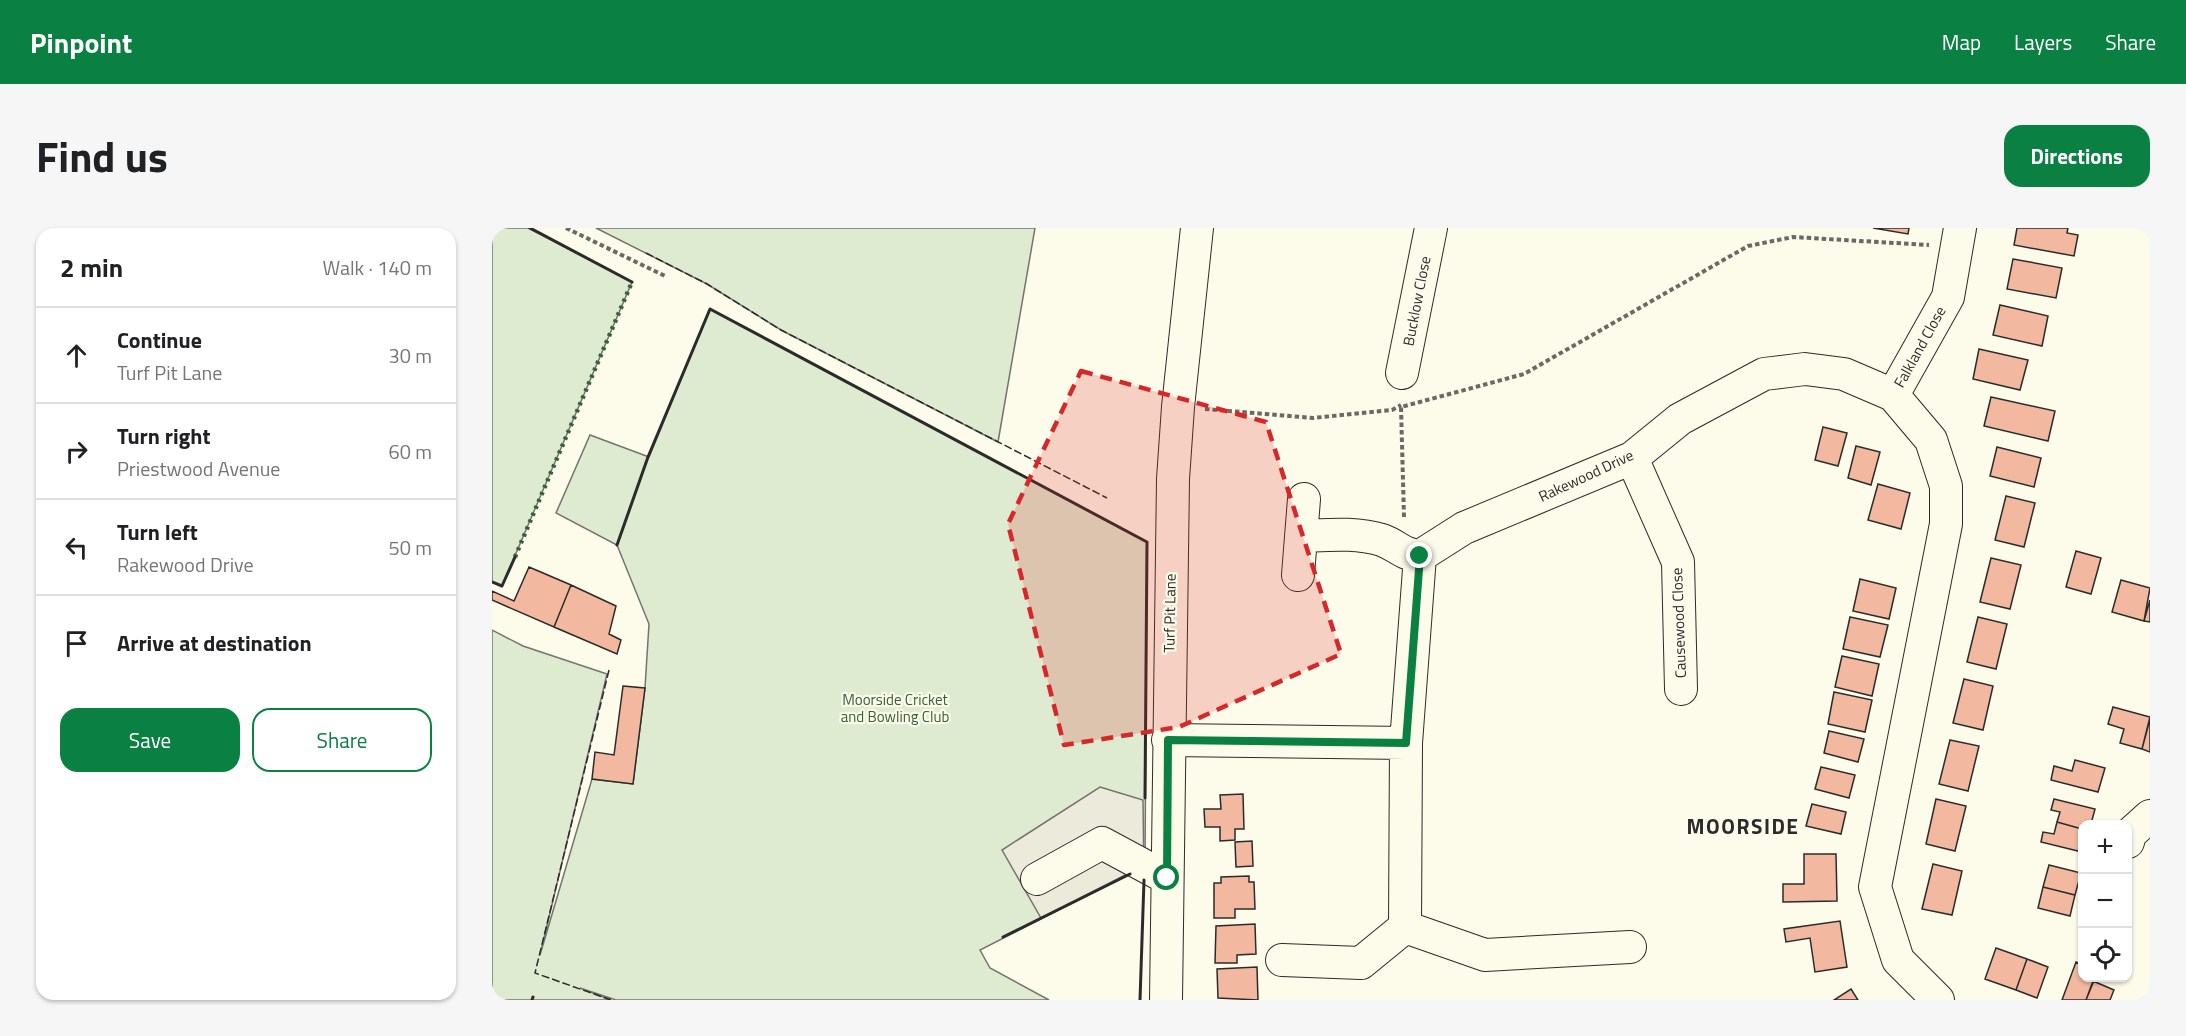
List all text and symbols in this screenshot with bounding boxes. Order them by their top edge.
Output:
text: Pinpoint [30,21,132,64]
text: Map [1942,26,1981,58]
text: Layers [2014,26,2072,58]
text: Share [2105,26,2156,58]
text: Find us [36,124,168,188]
button: Directions [2004,125,2150,187]
text: 2 min [60,248,123,287]
text: Walk · 140 m [323,252,432,283]
street label: Bucklow Close [1397,254,1436,348]
street label: Falkland Close [1888,302,1951,392]
text: Continue [117,323,202,357]
icon: ahead [60,339,93,372]
text: 30 m [388,340,432,371]
text: Turf Pit Lane [117,357,222,388]
text: Turn right [117,419,211,453]
icon: right [60,435,93,468]
text: 60 m [388,436,432,467]
street label: Rakewood Drive [1534,443,1637,508]
text: Priestwood Avenue [117,453,280,484]
text: Turn left [117,515,198,549]
icon: left [60,531,93,564]
text: 50 m [388,532,432,563]
route end [1406,542,1432,568]
text: Rakewood Drive [117,549,254,580]
street label: Causewood Close [1665,567,1692,679]
street label: Turf Pit Lane [1157,573,1182,653]
text: Arrive at destination [117,626,312,660]
icon: arrive [60,627,93,660]
park label: Moorside Cricket and Bowling Club [841,688,949,728]
button: Save [60,708,240,772]
button: Share [252,708,432,772]
district label: MOORSIDE [1687,810,1799,842]
map controls [2078,820,2132,982]
button: + [2078,820,2132,874]
route start [1153,864,1179,890]
button: − [2078,874,2132,928]
button: locate [2078,928,2132,982]

